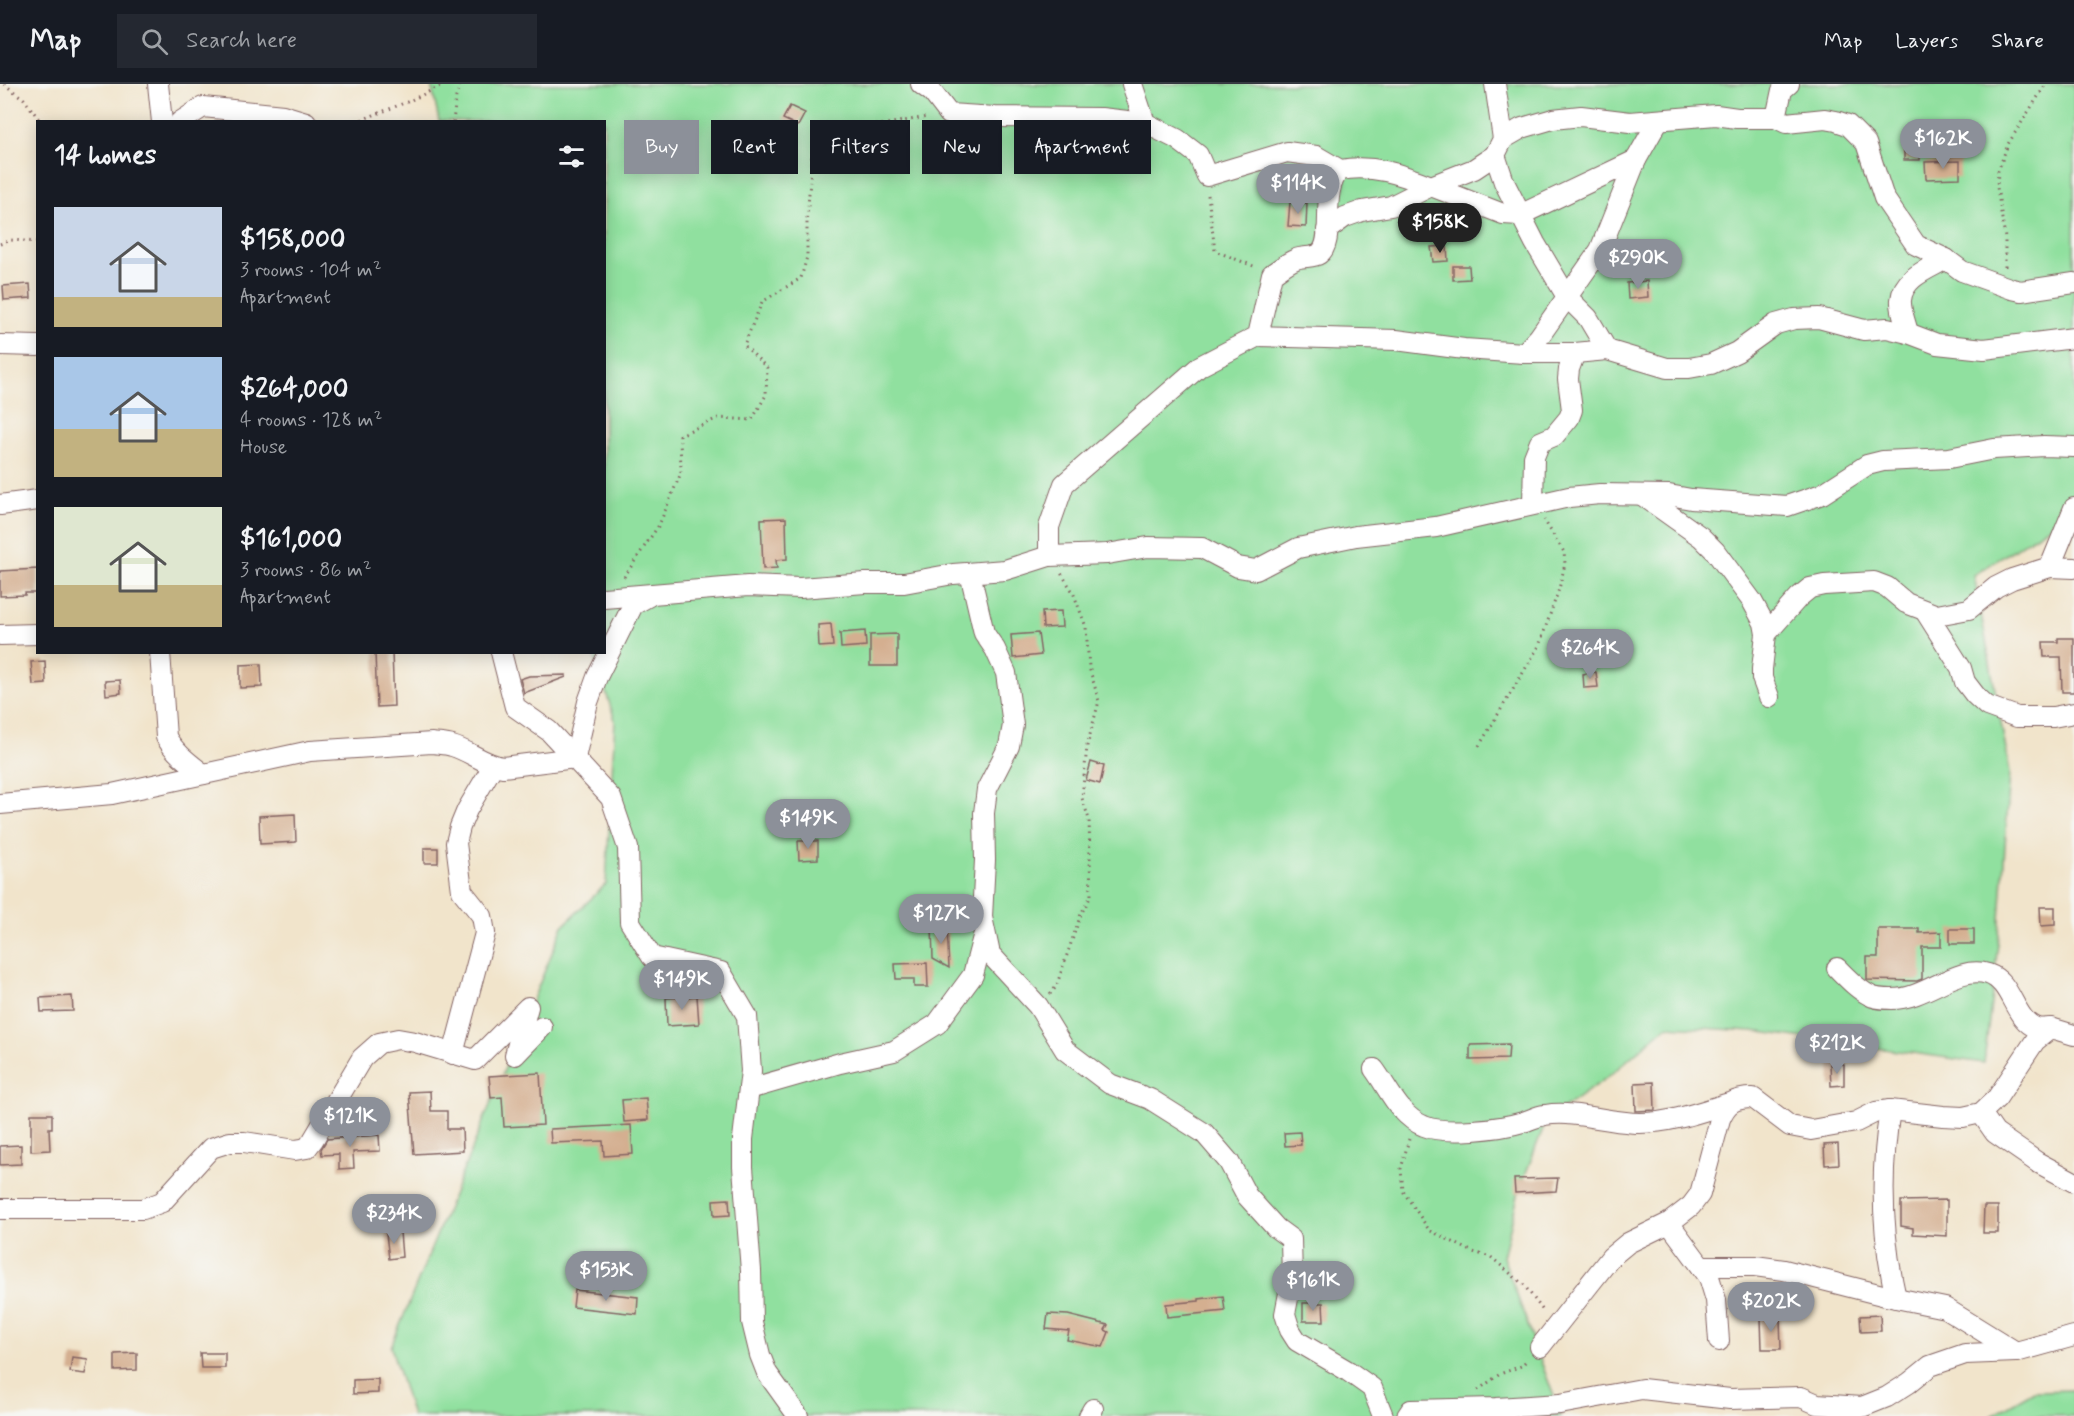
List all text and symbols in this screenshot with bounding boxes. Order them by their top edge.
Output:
search box [117,14,537,68]
text: Map [30,23,81,60]
icon: search [138,25,171,58]
text: Search here [186,27,297,55]
text: Map [1824,27,1862,55]
text: Layers [1895,27,1958,55]
text: Share [1991,27,2044,55]
pin: $162K [1901,119,1985,170]
chip: Buy [624,120,699,174]
chip: Rent [711,120,798,174]
chip: Filters [810,120,910,174]
chip: New [922,120,1002,174]
chip: Apartment [1014,120,1151,174]
text: $162K [1914,125,1972,152]
text: 14 homes [54,139,156,173]
icon: filters [555,140,588,173]
pin: $114K [1256,164,1340,215]
text: $114K [1270,170,1326,197]
pin: $158K [1398,203,1482,254]
text: $158K [1412,209,1468,236]
text: $158,000 [240,223,345,257]
icon: home [102,231,174,303]
pin: $290K [1596,239,1680,290]
text: $290K [1608,245,1668,272]
text: 3 rooms · 104 m² [240,257,382,284]
text: Apartment [240,284,331,311]
text: $264,000 [240,373,348,407]
icon: home [102,381,174,453]
text: 4 rooms · 128 m² [240,407,382,434]
text: House [240,434,287,461]
text: $161,000 [240,523,342,557]
icon: home [102,531,174,603]
text: 3 rooms · 86 m² [240,557,372,584]
text: Apartment [240,584,331,611]
pin: $264K [1548,629,1632,680]
text: $264K [1561,635,1619,662]
pin: $149K [766,799,850,850]
text: $149K [779,805,837,832]
pin: $127K [899,894,983,945]
text: $127K [913,900,969,927]
pin: $149K [640,960,724,1011]
text: $149K [653,966,711,993]
pin: $212K [1795,1024,1879,1075]
text: $212K [1809,1030,1865,1057]
pin: $121K [308,1097,392,1148]
text: $121K [323,1103,377,1130]
pin: $234K [352,1194,436,1245]
text: $234K [366,1200,422,1227]
pin: $153K [564,1251,648,1302]
text: $153K [579,1257,633,1284]
pin: $161K [1271,1261,1355,1312]
text: $161K [1286,1267,1340,1294]
pin: $202K [1729,1282,1813,1333]
text: $202K [1741,1288,1801,1315]

